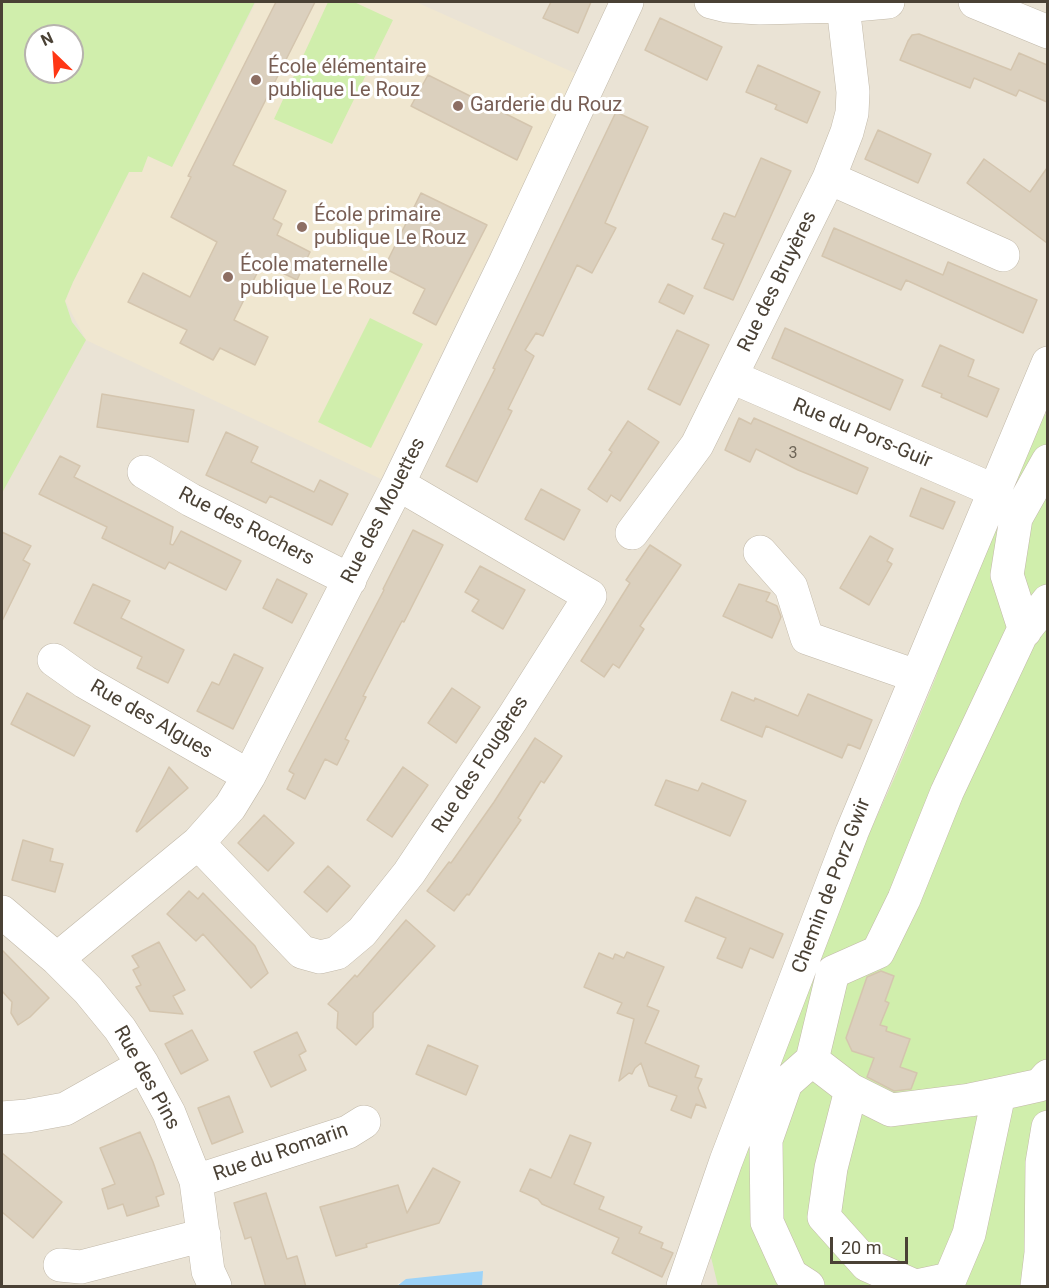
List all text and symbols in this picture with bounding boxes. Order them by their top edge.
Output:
north arrow [24,24,84,84]
text: N [38,28,56,50]
place label: École élémentaire publique Le Rouz [268,56,426,103]
marker: École élémentaire publique Le Rouz [249,73,263,87]
place label: Garderie du Rouz [470,94,622,118]
marker: Garderie du Rouz [451,99,465,113]
place label: École primaire publique Le Rouz [314,204,466,251]
street label: Rue des Bruyères [734,208,822,356]
marker: École primaire publique Le Rouz [295,220,309,234]
place label: École maternelle publique Le Rouz [240,254,392,301]
marker: École maternelle publique Le Rouz [221,270,235,284]
street label: Rue du Pors-Guir [789,394,935,474]
street label: Rue des Mouettes [337,434,431,588]
house number: 3 [789,444,797,464]
street label: Rue des Rochers [174,482,318,572]
street label: Rue des Algues [86,675,216,765]
street label: Rue des Fougères [428,692,534,838]
street label: Chemin de Porz Gwir [788,795,876,977]
street label: Rue des Pins [108,1022,184,1134]
street label: Rue du Romarin [210,1119,352,1187]
scale bar [833,1225,911,1263]
text: 20 m [841,1237,881,1258]

